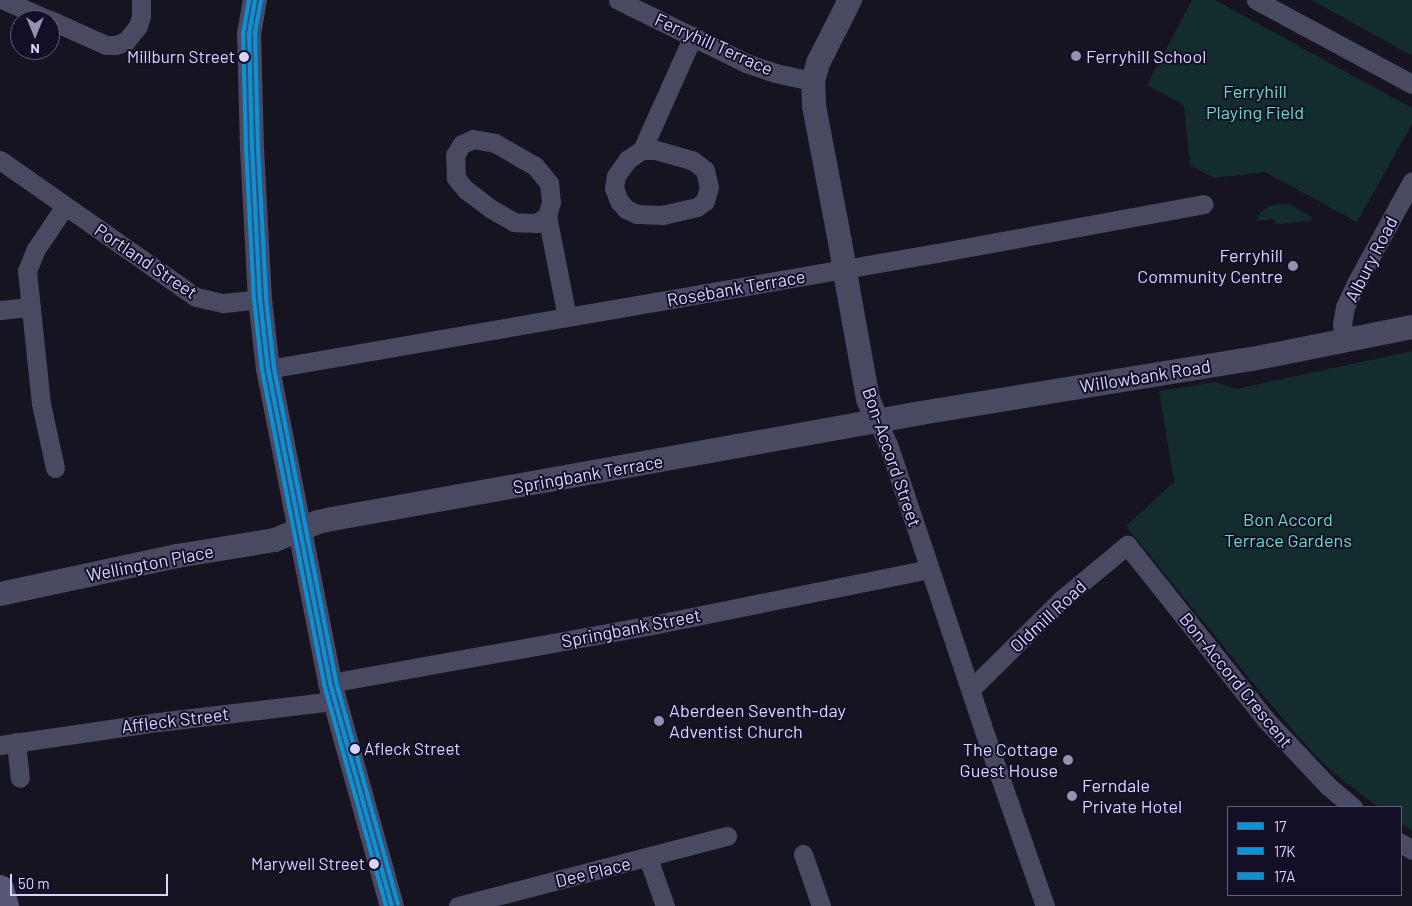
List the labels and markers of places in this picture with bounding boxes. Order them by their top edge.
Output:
place label: Ferryhill School [1086,45,1206,67]
place label: Millburn Street [127,47,235,67]
marker: Ferryhill School [1070,50,1082,62]
marker: Millburn Street [239,52,249,62]
place label: Ferryhill Community Centre [1137,245,1283,288]
marker: Ferryhill Community Centre [1287,260,1299,272]
place label: Aberdeen Seventh-day Adventist Church [669,700,846,742]
marker: Aberdeen Seventh-day Adventist Church [653,715,665,727]
place label: Afleck Street [364,739,461,759]
place label: The Cottage Guest House [960,739,1058,782]
marker: Afleck Street [350,744,360,754]
marker: The Cottage Guest House [1062,754,1074,766]
place label: Ferndale Private Hotel [1082,775,1182,818]
marker: Ferndale Private Hotel [1066,790,1078,802]
place label: Marywell Street [251,854,365,874]
marker: Marywell Street [369,859,379,869]

